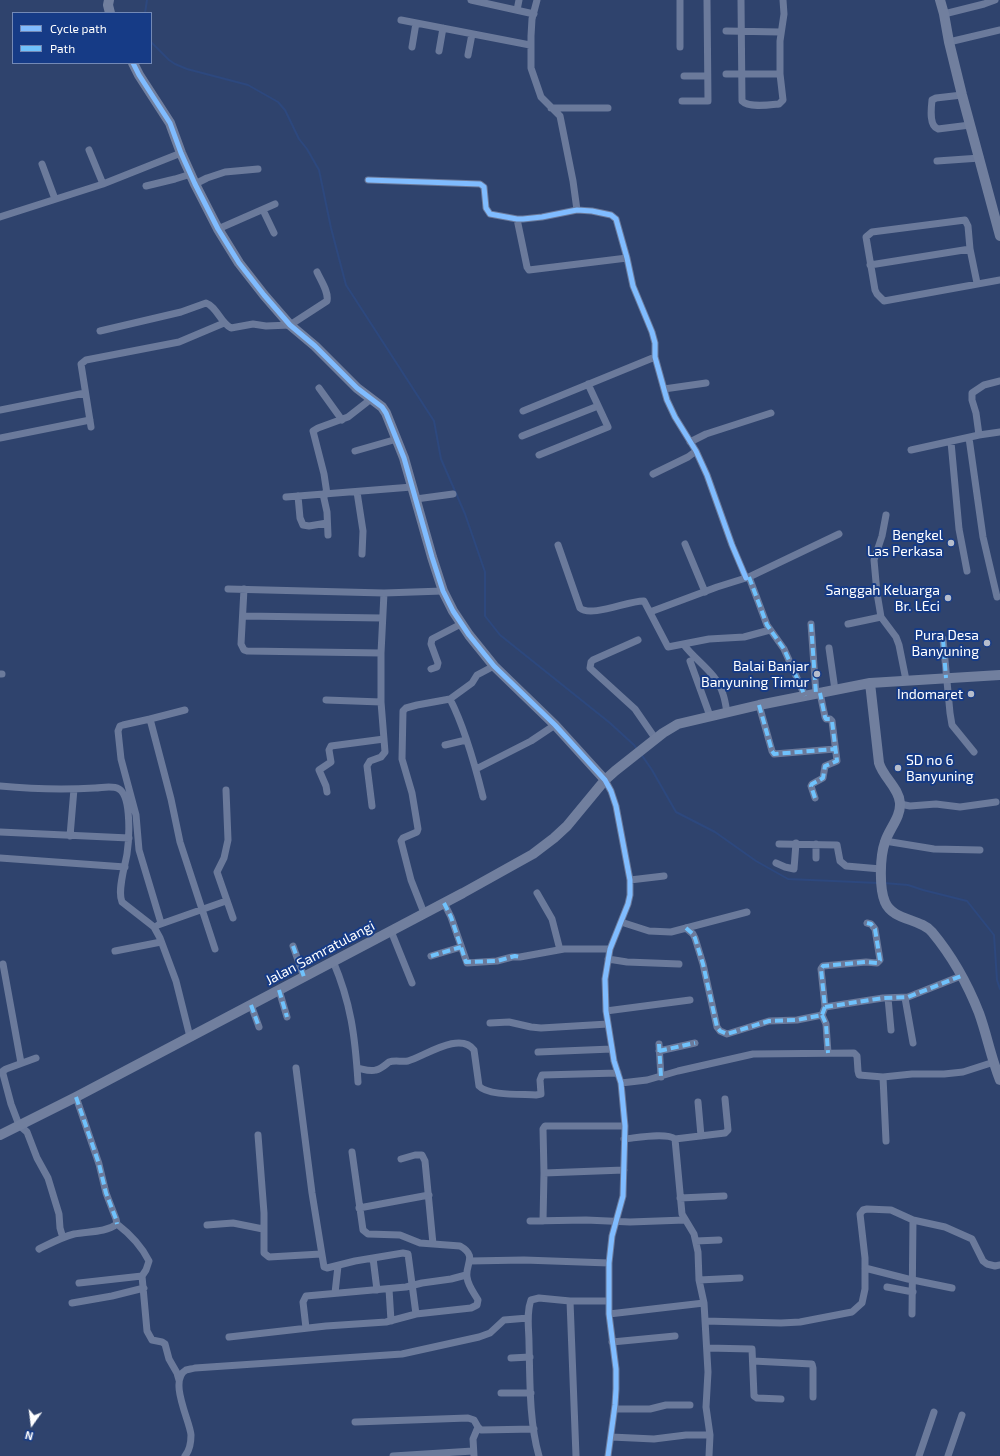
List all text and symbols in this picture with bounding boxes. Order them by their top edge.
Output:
legend [12,12,152,64]
text: Cycle path [50,21,107,35]
text: Path [50,41,75,55]
place label: Bengkel Las Perkasa [867,527,943,560]
marker: Bengkel Las Perkasa [946,538,956,548]
place label: Sanggah Keluarga Br. LEci [825,582,940,614]
marker: Sanggah Keluarga Br. LEci [943,593,953,603]
place label: Pura Desa Banyuning [912,627,979,660]
marker: Pura Desa Banyuning [982,638,992,648]
place label: Balai Banjar Banyuning Timur [701,658,809,690]
marker: Balai Banjar Banyuning Timur [812,669,822,679]
place label: Indomaret [897,686,963,702]
marker: Indomaret [966,689,976,699]
place label: SD no 6 Banyuning [906,752,973,784]
marker: SD no 6 Banyuning [893,763,903,773]
street label: Jalan Samratulangi [263,917,377,989]
north arrow [12,1404,52,1444]
text: N [24,1429,34,1443]

